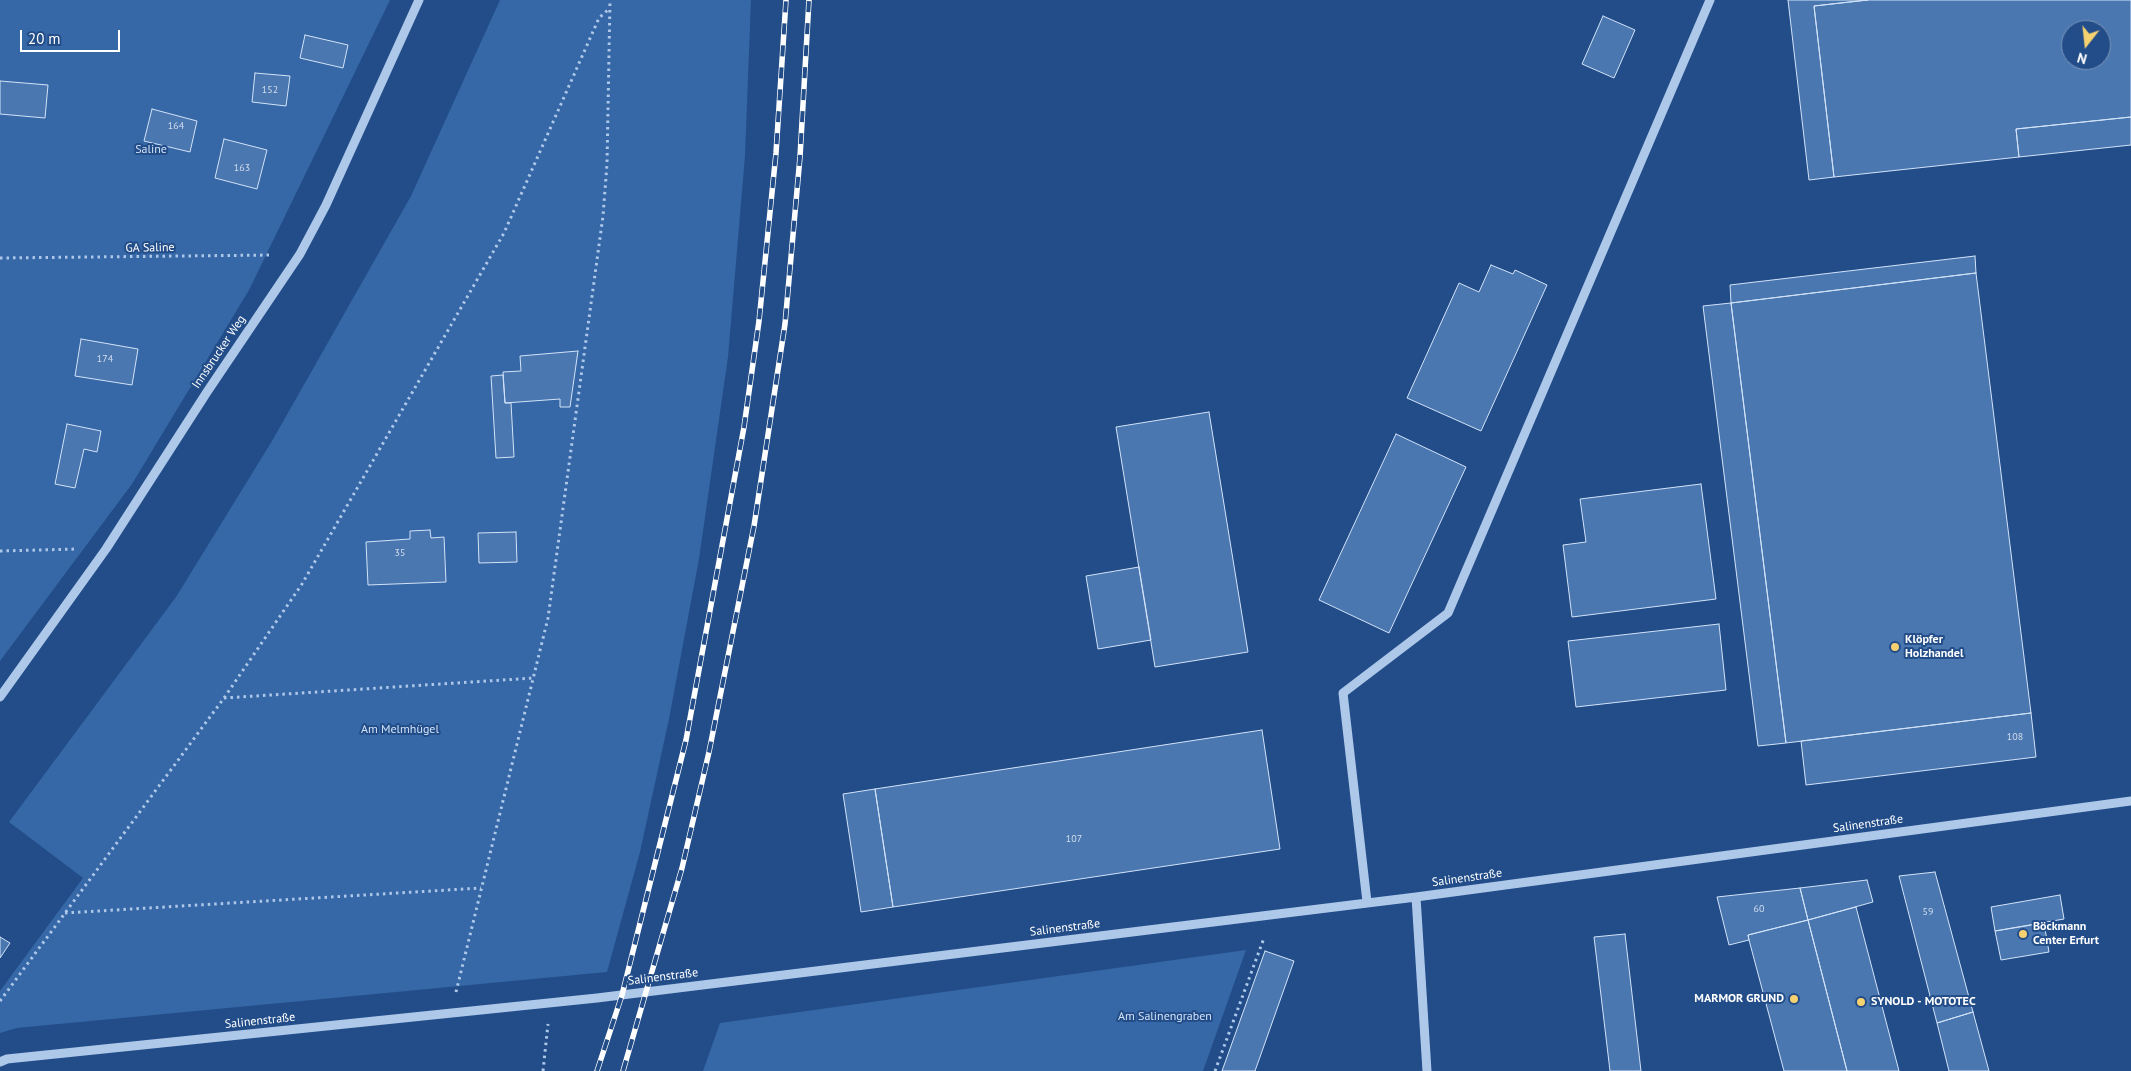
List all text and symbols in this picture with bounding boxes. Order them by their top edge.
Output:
scale bar [22,20,122,52]
north arrow [2061,20,2111,70]
text: 20 m [28,29,61,48]
text: N [2075,49,2089,68]
house number: 152 [262,84,278,96]
house number: 164 [168,120,184,132]
park label: Saline [135,143,167,157]
house number: 163 [234,162,250,174]
street label: GA Saline [125,240,175,256]
street label: Innsbrucker Weg [189,313,249,391]
house number: 174 [97,353,113,365]
house number: 35 [395,547,405,559]
place label: Klöpfer Holzhandel [1905,633,1963,661]
marker: Klöpfer Holzhandel [1889,641,1901,653]
park label: Am Melmhügel [361,723,439,737]
house number: 108 [2007,731,2023,743]
street label: Salinenstraße [1832,812,1904,836]
house number: 107 [1066,833,1082,845]
street label: Salinenstraße [1431,866,1503,890]
house number: 60 [1754,903,1764,915]
house number: 59 [1923,906,1933,918]
street label: Salinenstraße [1029,917,1101,939]
place label: Böckmann Center Erfurt [2033,920,2099,948]
marker: Böckmann Center Erfurt [2017,928,2029,940]
street label: Salinenstraße [627,966,699,988]
place label: MARMOR GRUND [1694,992,1784,1006]
marker: MARMOR GRUND [1788,993,1800,1005]
place label: SYNOLD - MOTOTEC [1871,995,1976,1009]
marker: SYNOLD - MOTOTEC [1855,996,1867,1008]
street label: Salinenstraße [224,1010,296,1032]
park label: Am Salinengraben [1118,1010,1212,1024]

